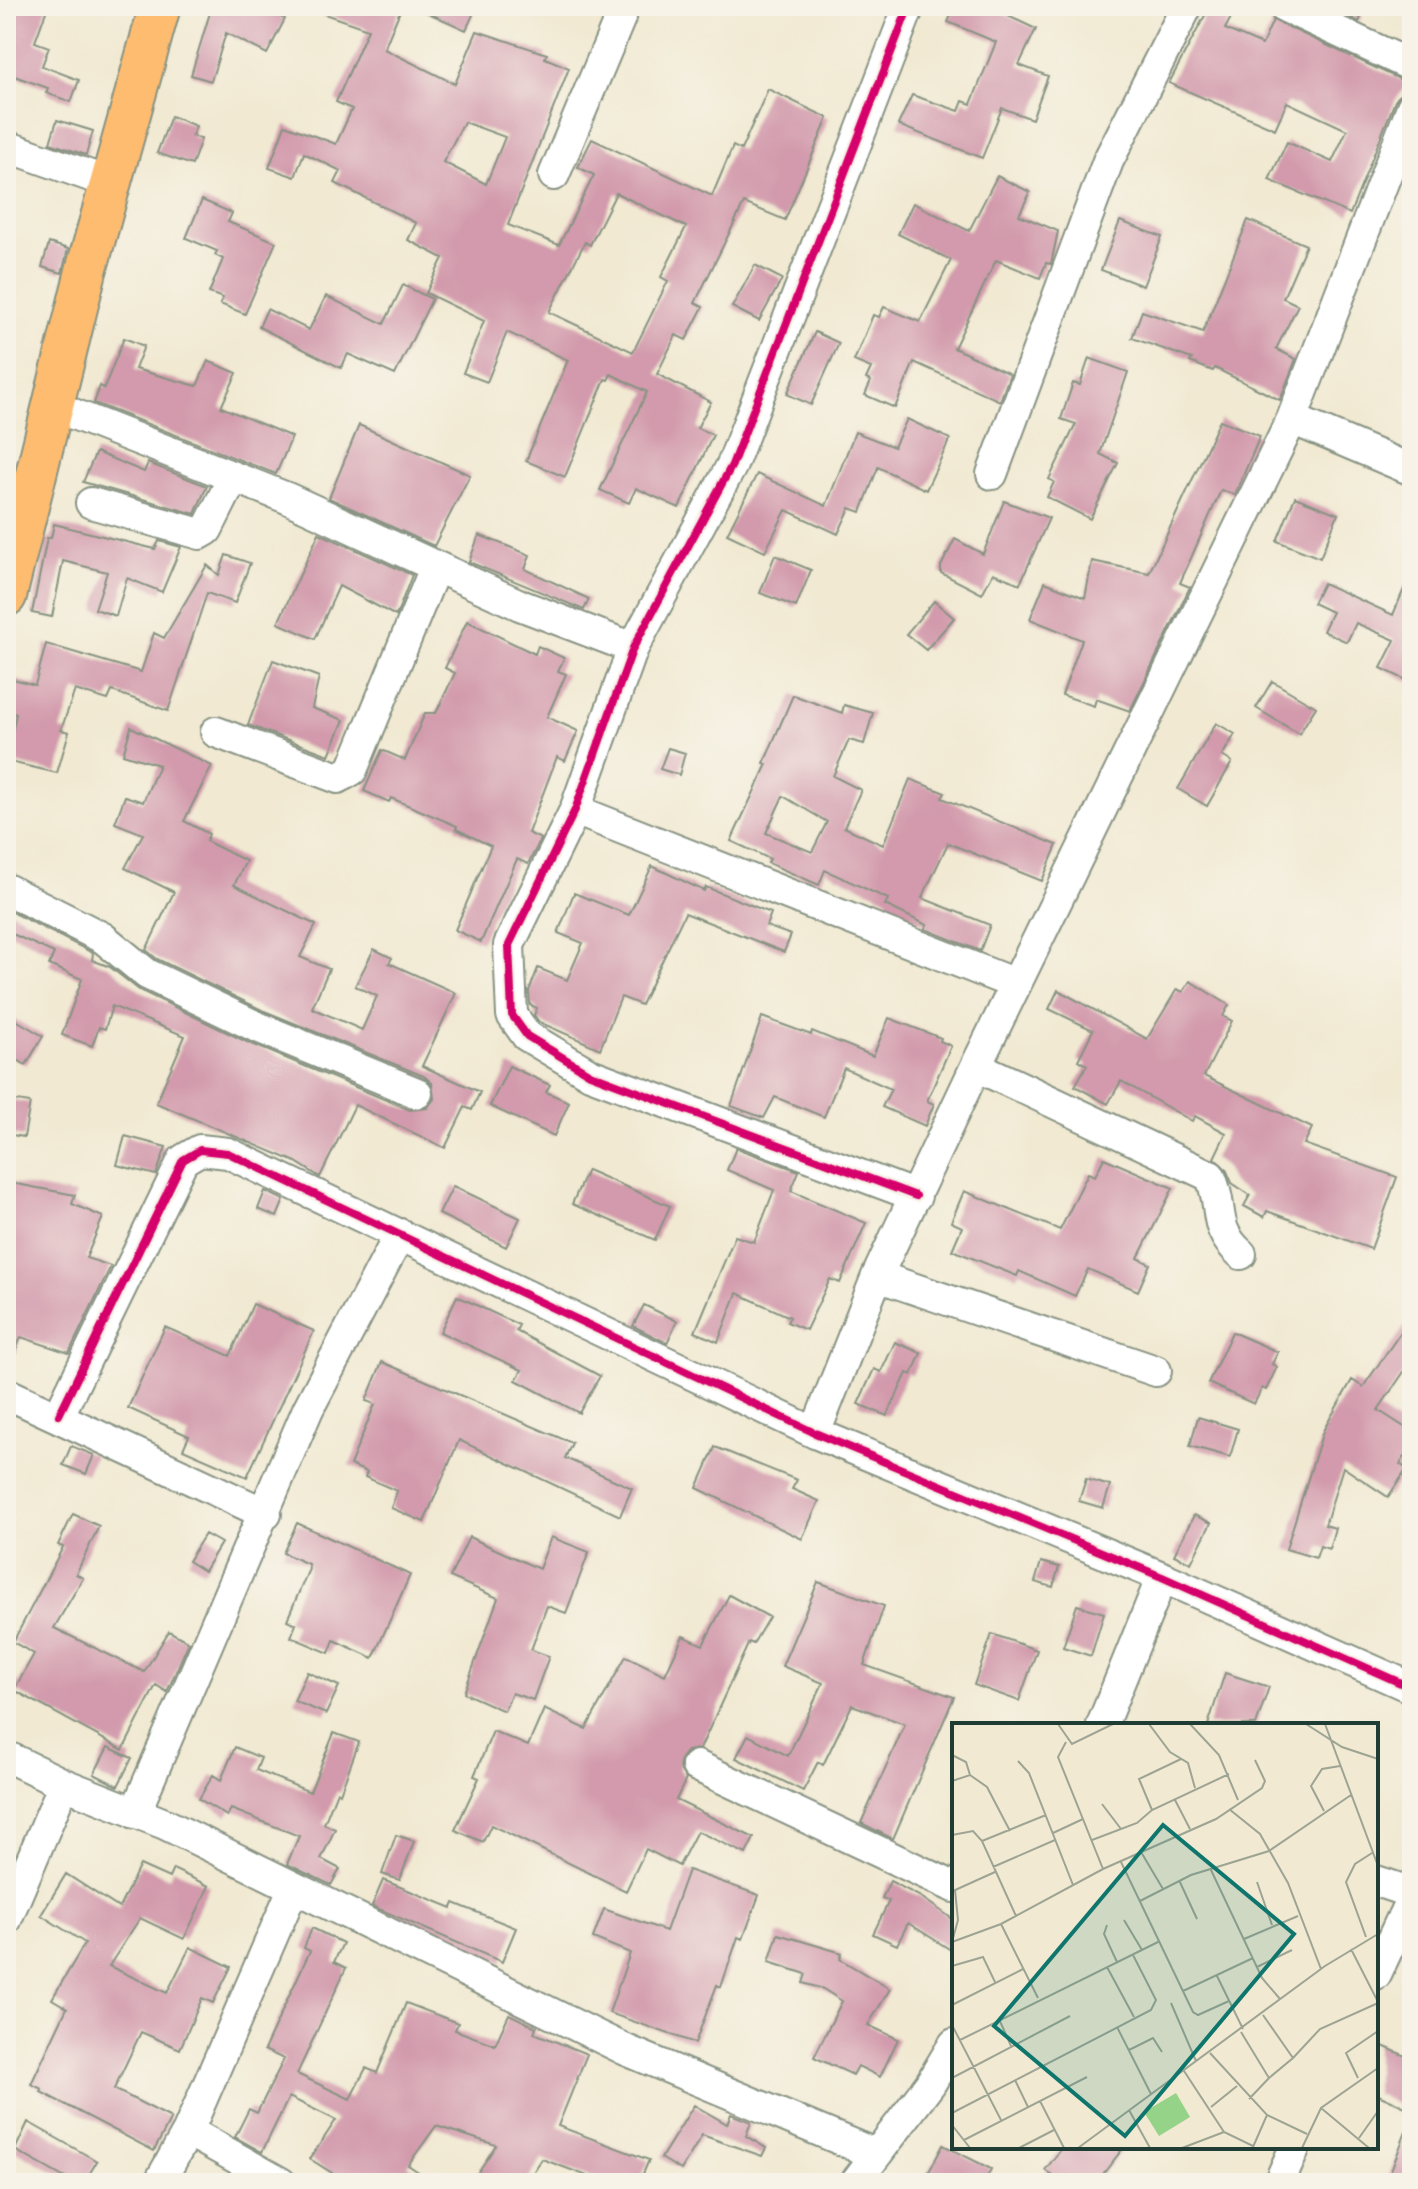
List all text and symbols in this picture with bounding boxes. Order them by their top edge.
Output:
inset map [952,1723,1378,2149]

